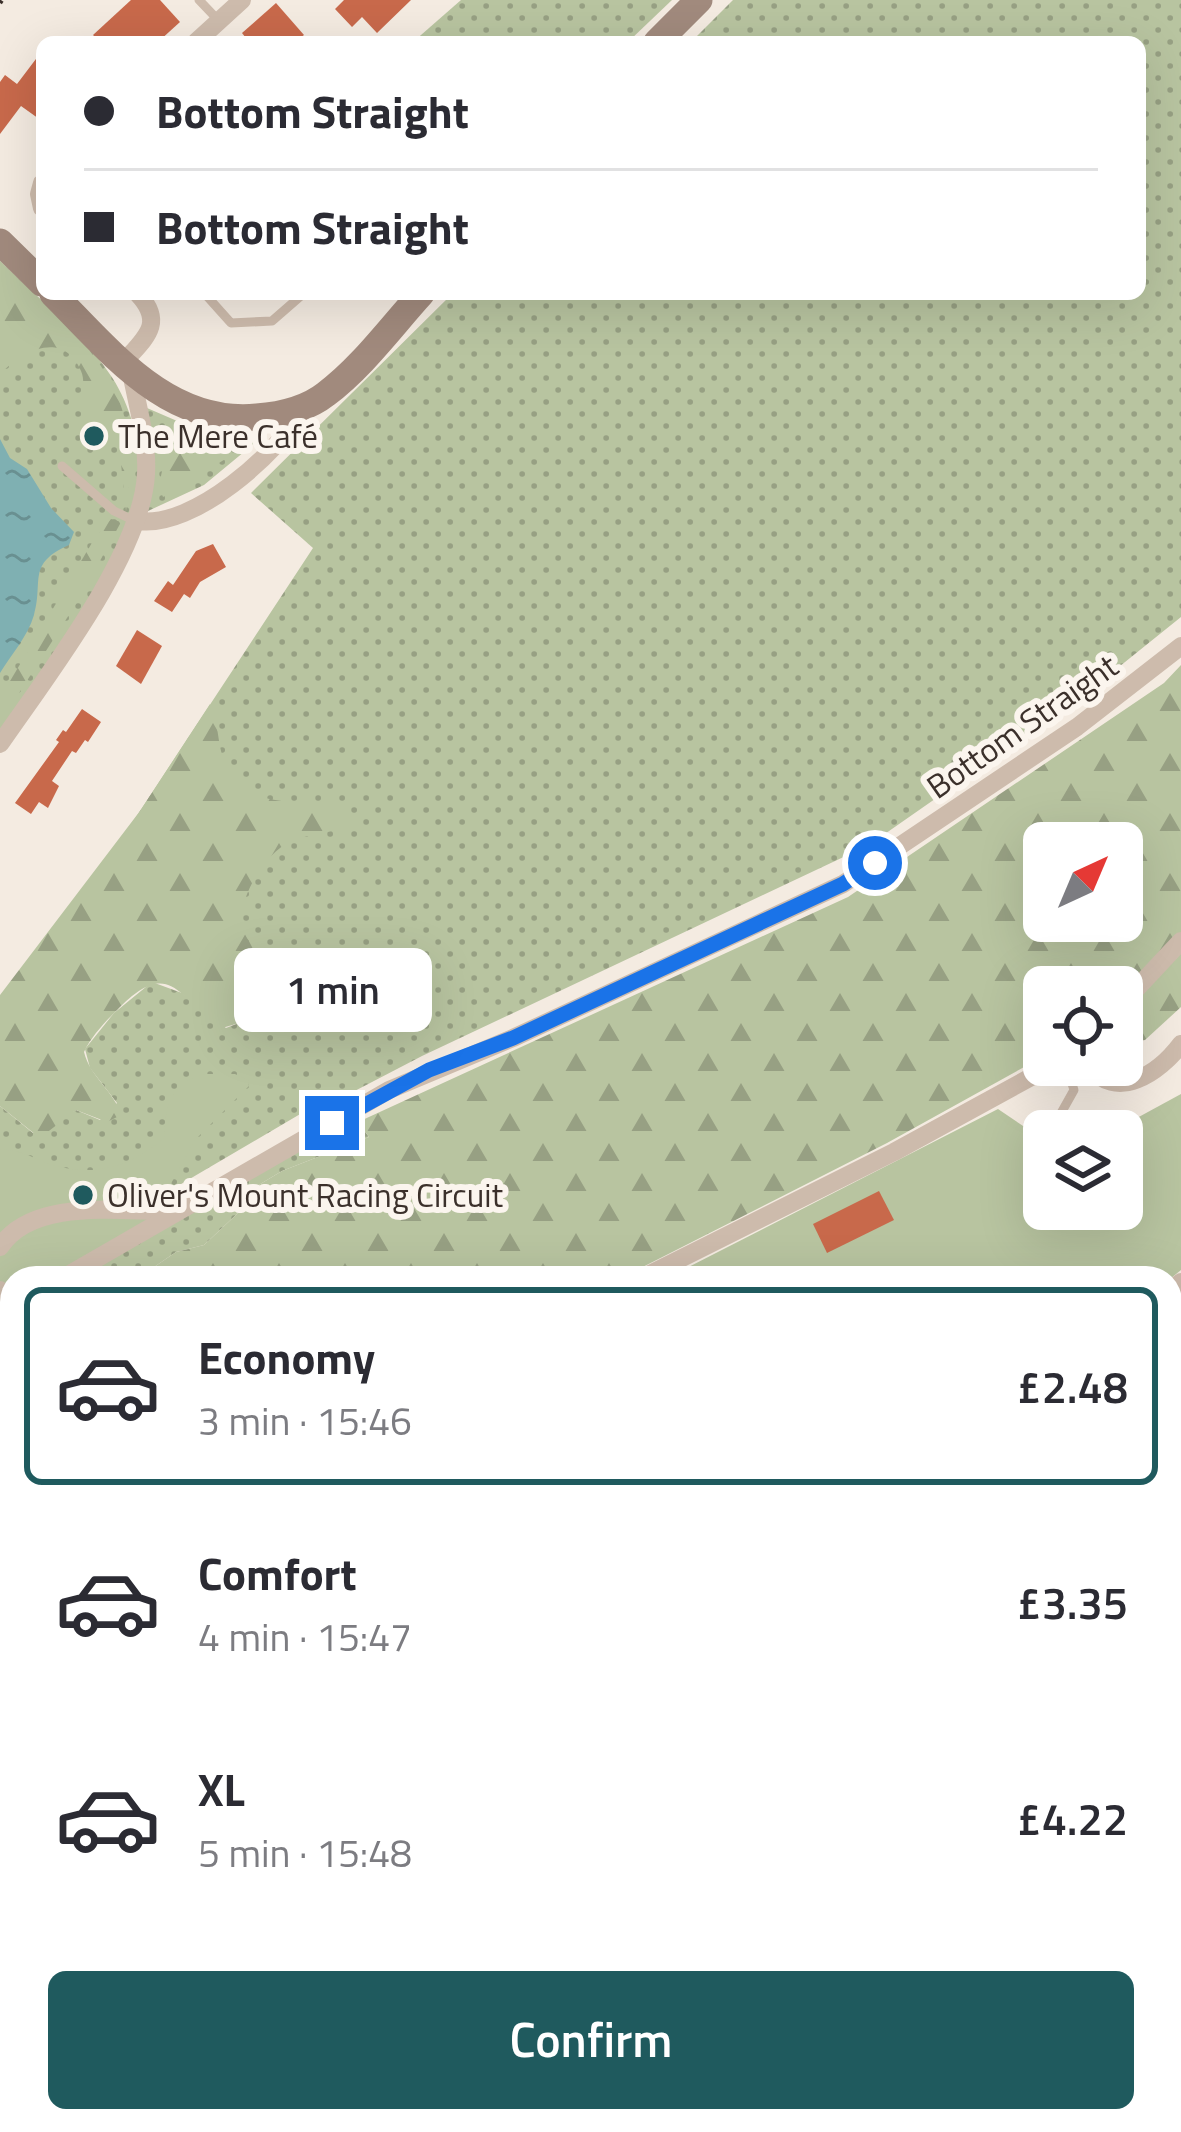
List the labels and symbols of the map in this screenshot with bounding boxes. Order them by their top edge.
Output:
place label: The Mere Café [118,411,318,461]
marker: The Mere Café [81,423,107,449]
street label: Bottom Straight [916,641,1128,811]
north arrow [1023,822,1143,942]
route start [848,836,902,890]
callout: 1 min [233,949,431,1033]
route end [305,1096,359,1150]
place label: Oliver's Mount Racing Circuit [107,1170,503,1220]
marker: Oliver's Mount Racing Circuit [70,1182,96,1208]

